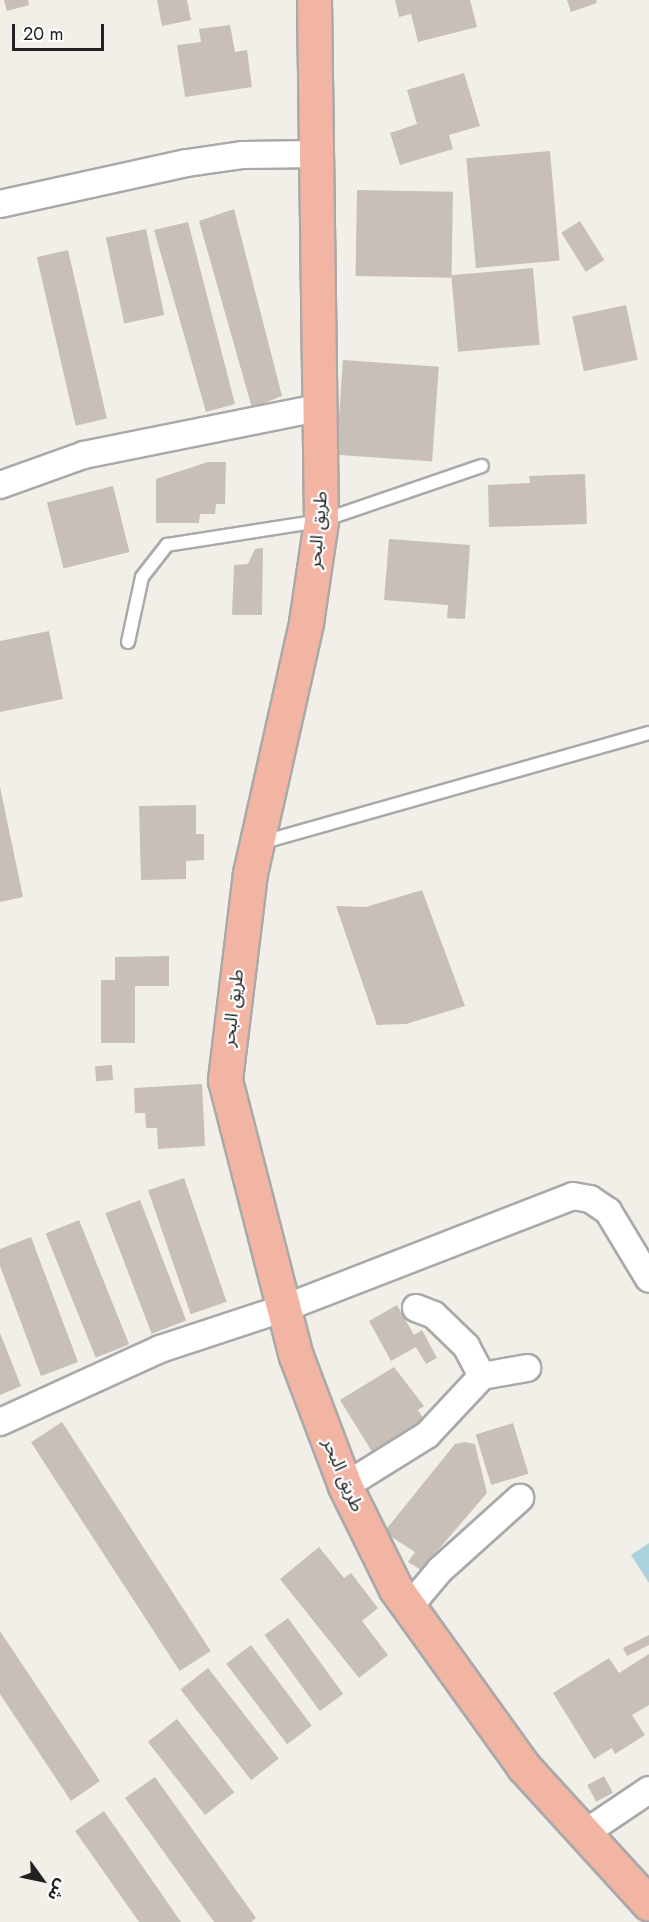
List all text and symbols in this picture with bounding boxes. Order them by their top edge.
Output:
scale bar [15,12,106,50]
text: 20 m [23,21,63,47]
street label: طريق البحر [304,490,332,570]
street label: طريق البحر [218,968,248,1048]
street label: طريق البحر [318,1435,368,1515]
north arrow [12,1850,72,1910]
text: ش [42,1875,73,1906]

